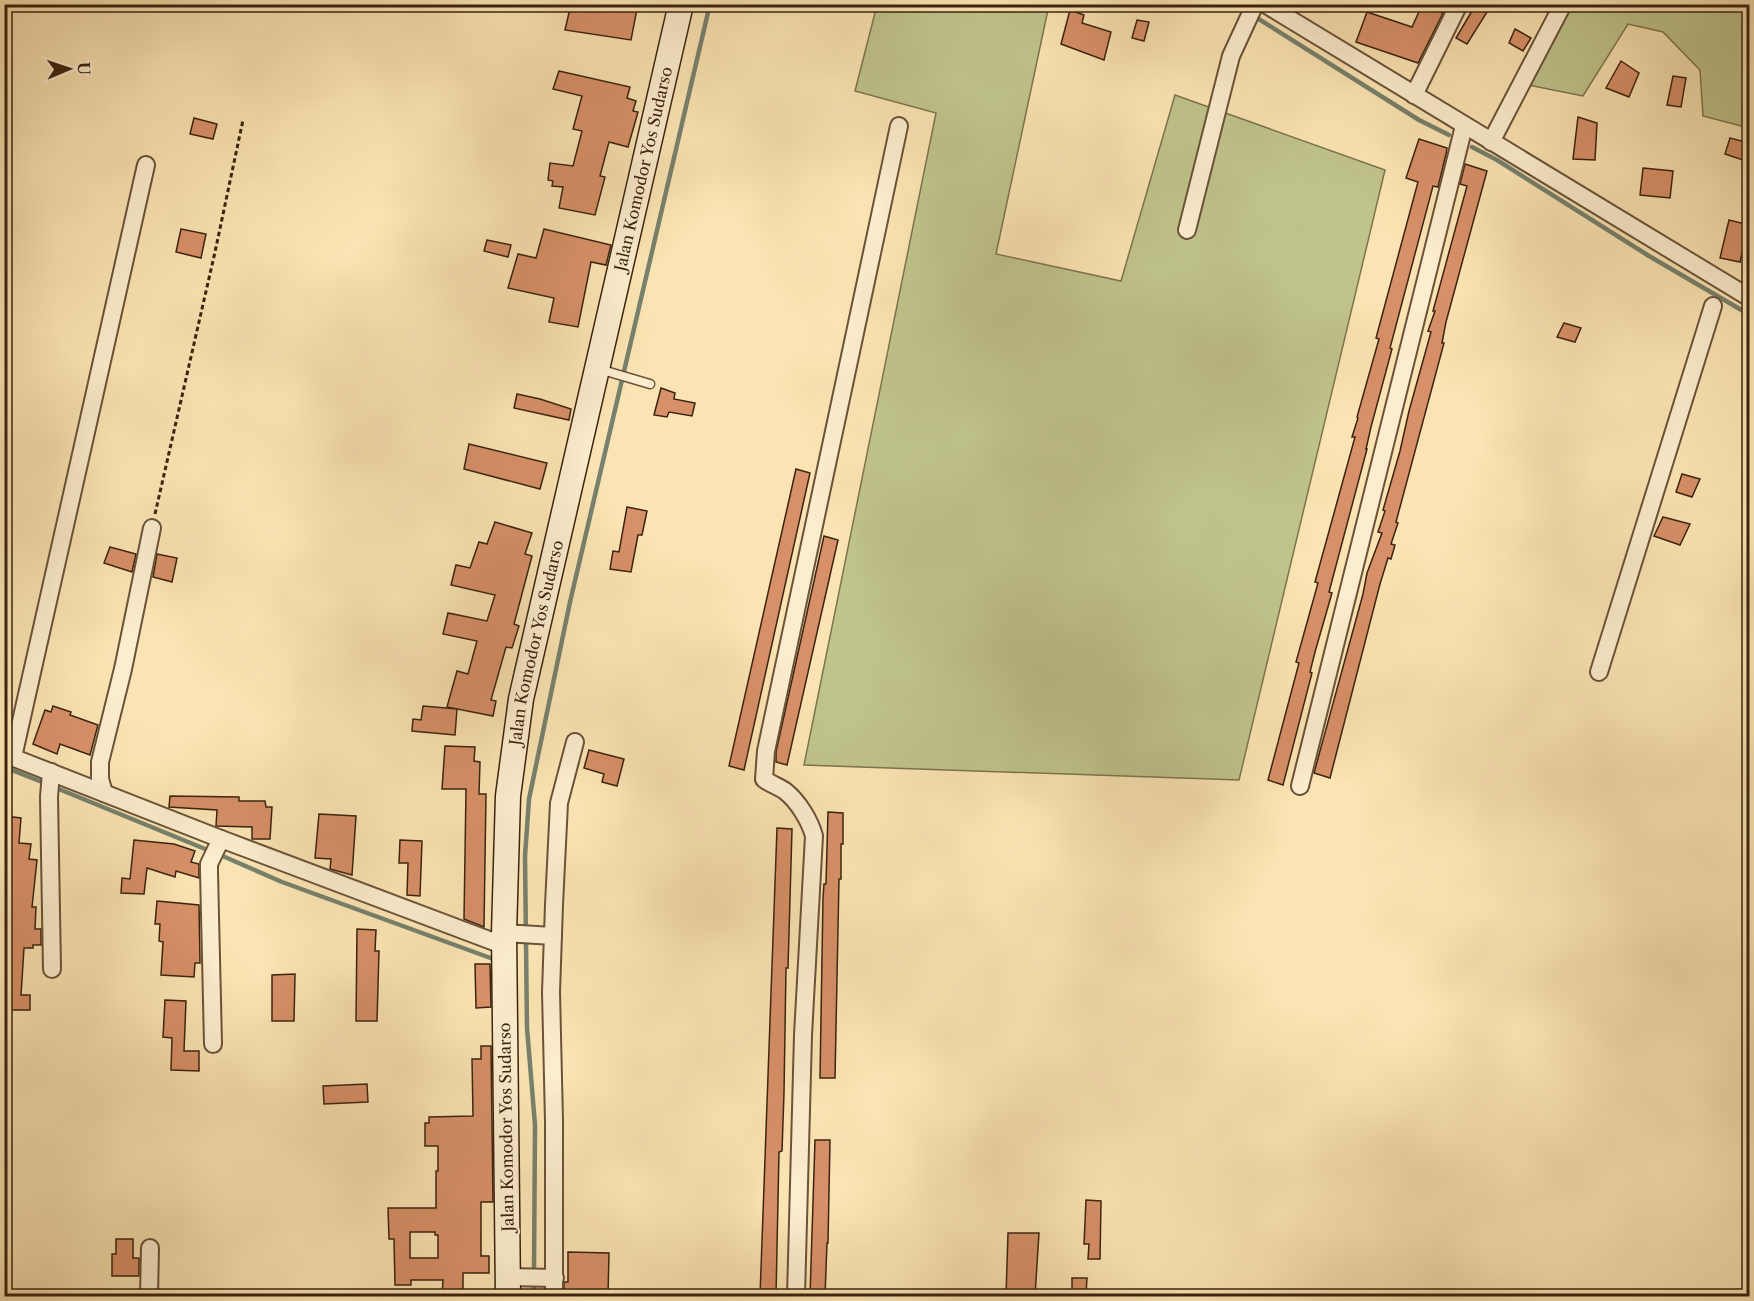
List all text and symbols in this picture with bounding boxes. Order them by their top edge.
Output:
north arrow [39,39,99,99]
text: U [74,62,94,75]
street label: Jalan Komodor Yos Sudarso [609,64,676,276]
street label: Jalan Komodor Yos Sudarso [504,538,567,749]
street label: Jalan Komodor Yos Sudarso [494,1022,518,1235]

